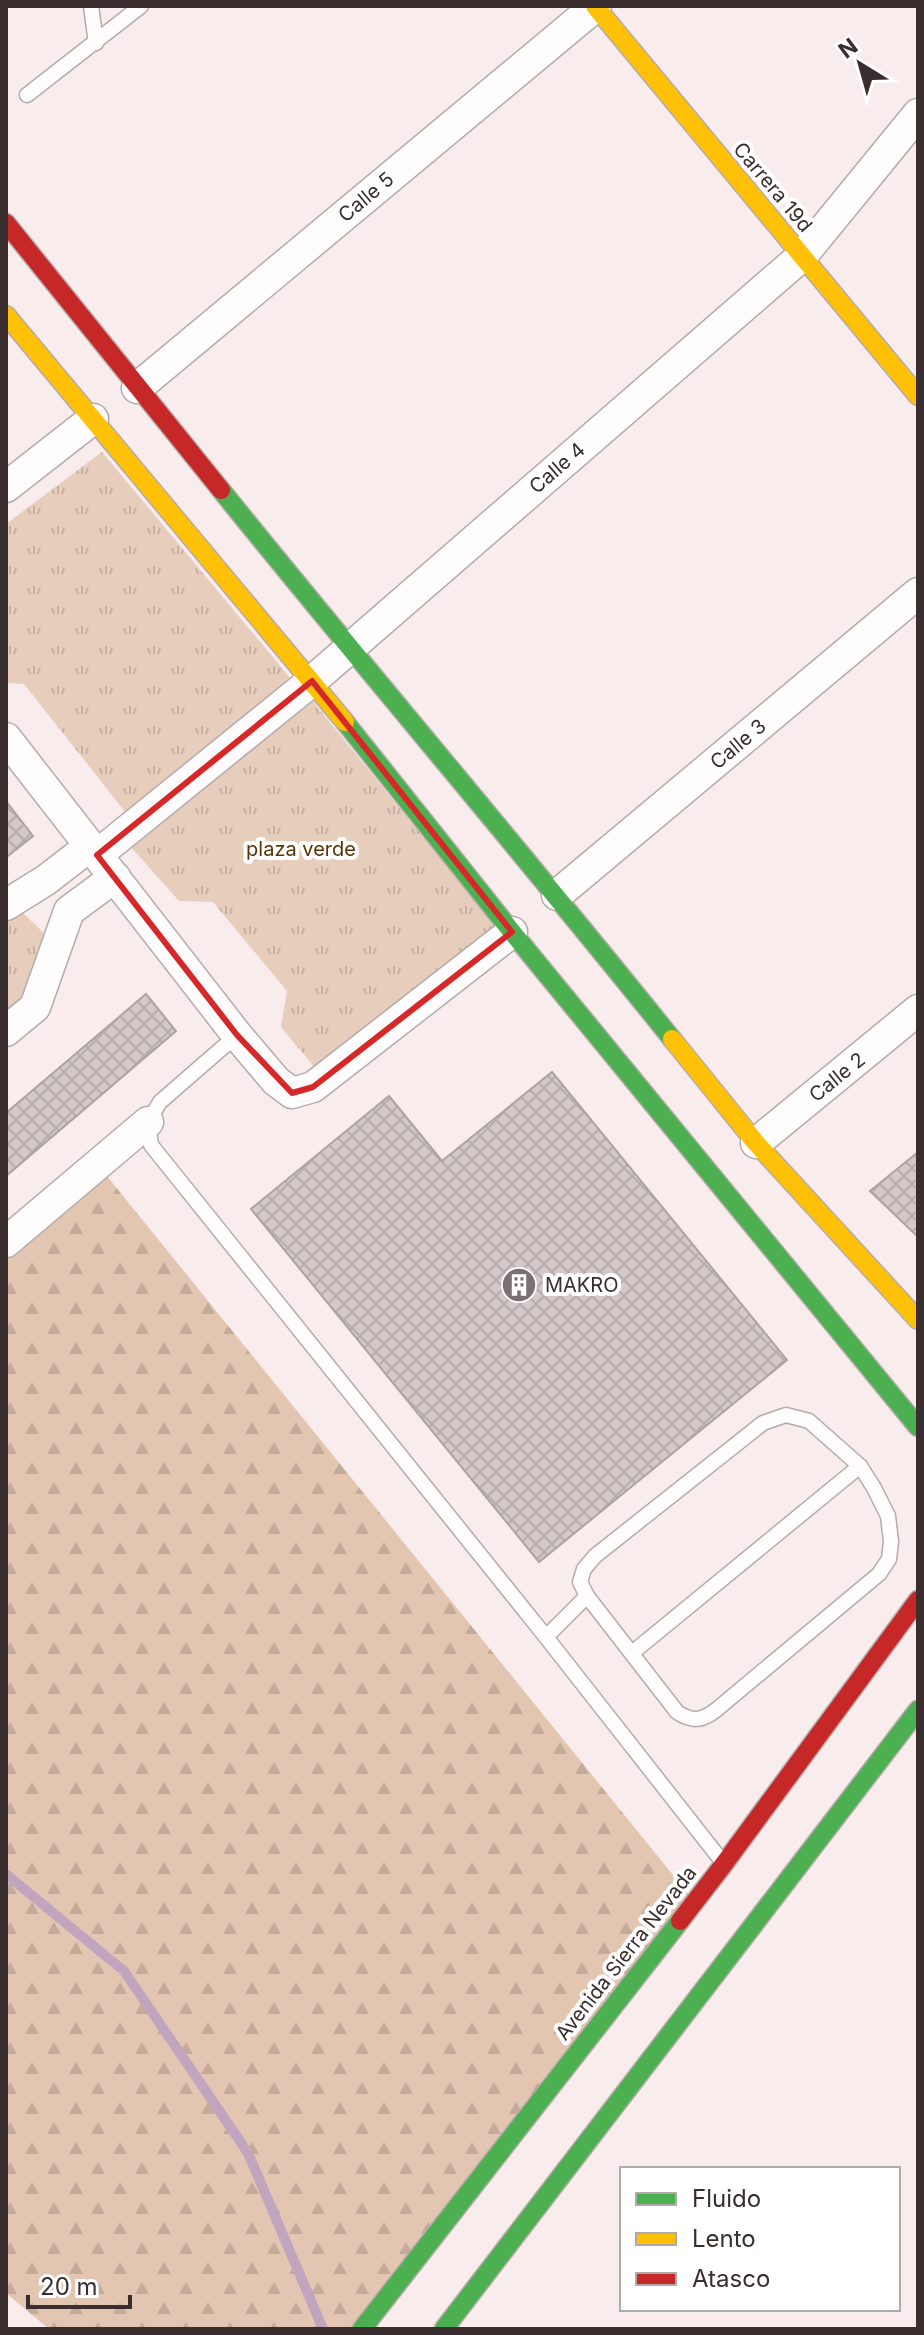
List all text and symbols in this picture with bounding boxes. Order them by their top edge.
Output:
north arrow [820,24,900,104]
text: N [833,33,862,63]
street label: Carrera 19d [729,137,817,237]
street label: Calle 5 [333,167,399,227]
street label: Calle 4 [524,437,590,499]
street label: Calle 3 [705,714,771,774]
park label: plaza verde [246,837,356,861]
street label: Calle 2 [804,1047,870,1107]
building icon: MAKRO [500,1266,538,1304]
place label: MAKRO [545,1273,618,1297]
street label: Avenida Sierra Nevada [551,1861,701,2045]
legend [620,2167,900,2311]
text: Fluido [692,2184,761,2213]
text: Lento [692,2224,756,2253]
scale bar [28,2259,130,2309]
text: Atasco [692,2264,770,2293]
text: 20 m [40,2272,98,2301]

